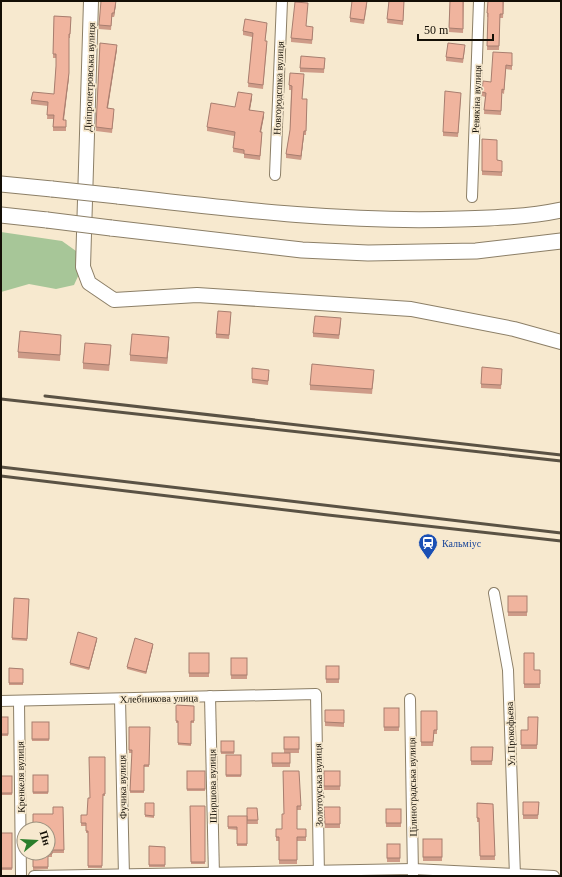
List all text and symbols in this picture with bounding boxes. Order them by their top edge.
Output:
scale bar [418,16,493,42]
street label: Дніпропетровська вулиця [82,22,97,132]
text: 50 m [424,23,449,37]
street label: Новгородсmка вулиця [271,41,286,135]
street label: Ревякiна вулиця [470,64,483,133]
station icon: Кальміус [417,532,439,560]
place label: Кальміус [442,538,482,549]
street label: Хлебникова улица [120,692,199,705]
street label: Ул Прокофьева [504,701,517,766]
street label: Цілиноградська вулиця [406,737,419,837]
street label: Кренкеля вулиця [14,741,27,813]
street label: Золотоуська вулиця [312,743,325,827]
street label: Ширшова вулиця [206,749,219,823]
street label: Фучика вулиця [116,754,129,819]
north arrow [16,821,56,861]
text: Пн [38,829,54,847]

